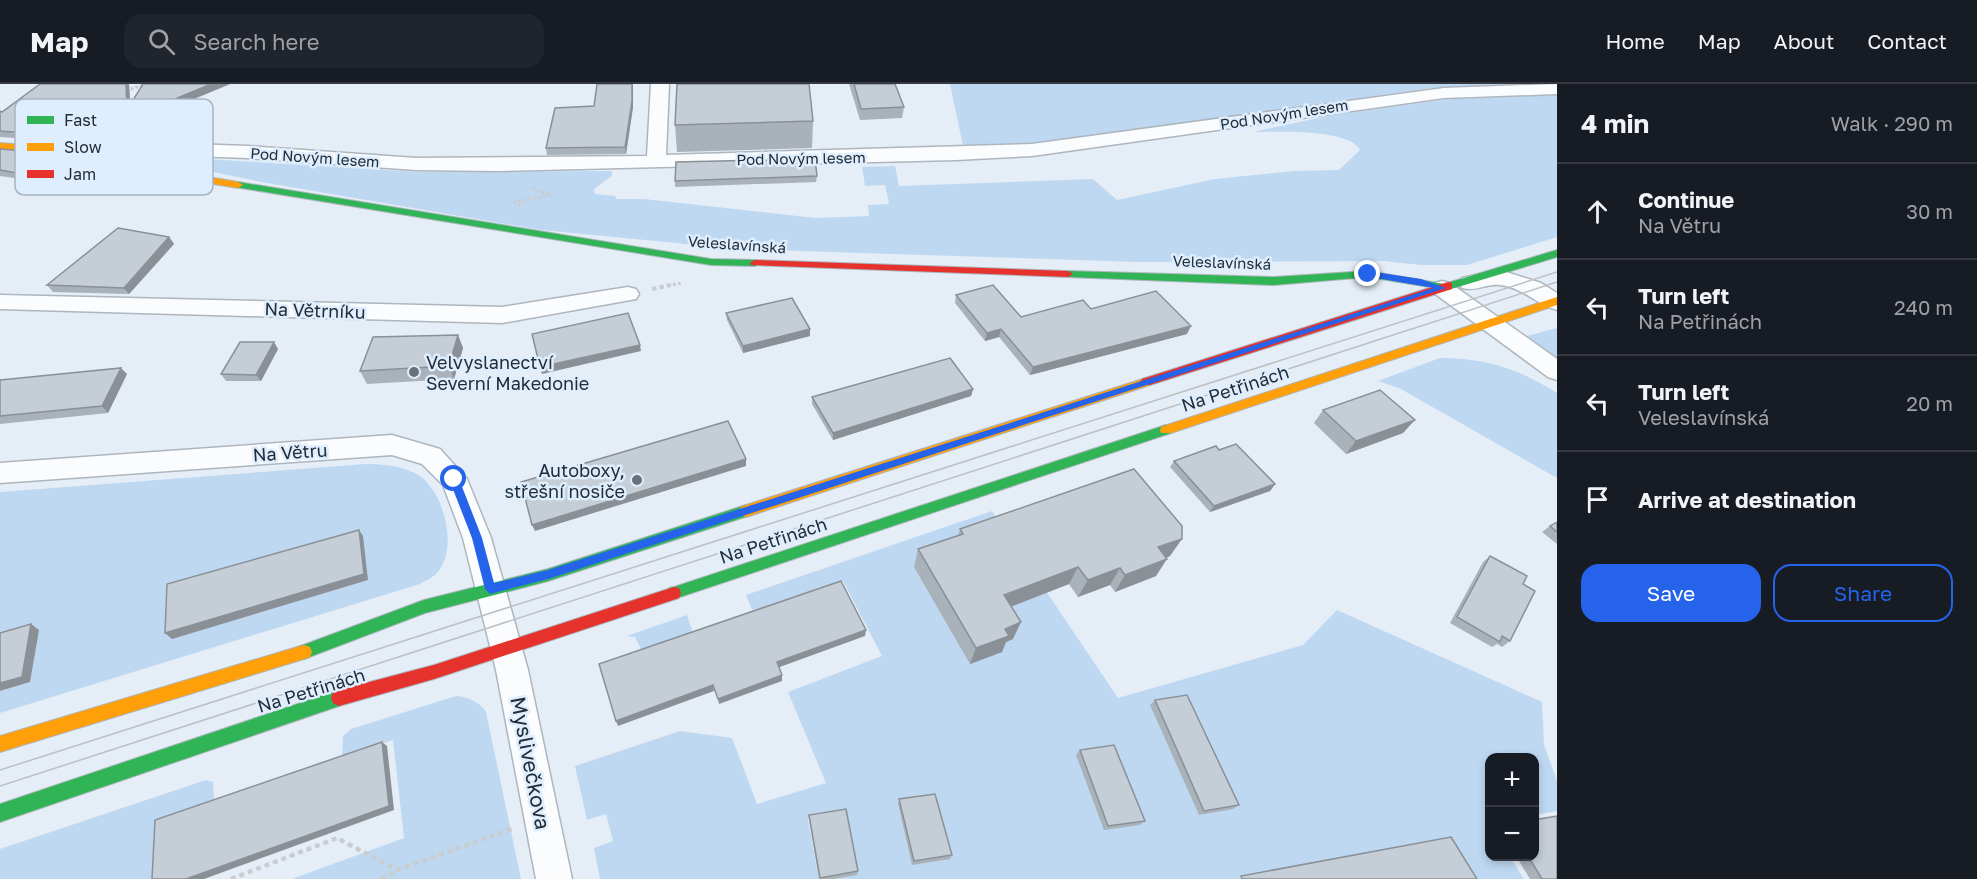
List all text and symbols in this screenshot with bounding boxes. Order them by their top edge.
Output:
search box [124,14,544,68]
text: Map [30,25,88,58]
icon: search [145,25,178,58]
text: Search here [193,28,319,55]
text: Home [1605,28,1665,54]
text: Map [1698,28,1741,54]
text: About [1774,28,1834,54]
text: Contact [1867,28,1947,54]
street label: Pod Novým lesem [1219,95,1349,133]
legend [15,99,213,195]
text: 4 min [1581,108,1649,139]
text: Fast [64,110,97,130]
text: Walk · 290 m [1831,111,1953,135]
text: Slow [64,137,102,157]
street label: Pod Novým lesem [250,144,380,170]
street label: Pod Novým lesem [736,148,866,168]
text: Jam [64,164,96,184]
text: Continue [1638,186,1734,213]
icon: ahead [1581,195,1614,228]
text: 30 m [1906,199,1953,223]
text: Na Větru [1638,213,1721,237]
street label: Veleslavínská [687,232,787,256]
street label: Veleslavínská [1172,251,1272,273]
route end [1354,260,1380,286]
text: Turn left [1638,282,1729,309]
icon: left [1581,291,1614,324]
text: 240 m [1894,295,1953,319]
street label: Na Větrníku [264,297,366,323]
text: Na Petřinách [1638,309,1762,333]
place label: Velvyslanectví Severní Makedonie [426,351,589,394]
street label: Na Petřinách [1179,360,1291,416]
marker: Velvyslanectví Severní Makedonie [407,365,421,379]
text: Turn left [1638,378,1729,405]
icon: left [1581,387,1614,420]
text: 20 m [1906,391,1953,415]
text: Veleslavínská [1638,405,1769,429]
street label: Na Větru [252,438,328,466]
place label: Autoboxy, střešní nosiče [504,459,625,502]
route start [440,465,466,491]
marker: Autoboxy, střešní nosiče [630,473,644,487]
icon: arrive [1581,483,1614,516]
text: Arrive at destination [1638,486,1856,513]
street label: Na Petřinách [717,512,829,568]
button: Save [1581,564,1761,622]
button: Share [1773,564,1953,622]
street label: Na Petřinách [254,663,368,717]
street label: Myslivečkova [505,694,557,832]
map controls [1485,753,1539,861]
button: + [1485,753,1539,807]
button: − [1485,807,1539,861]

